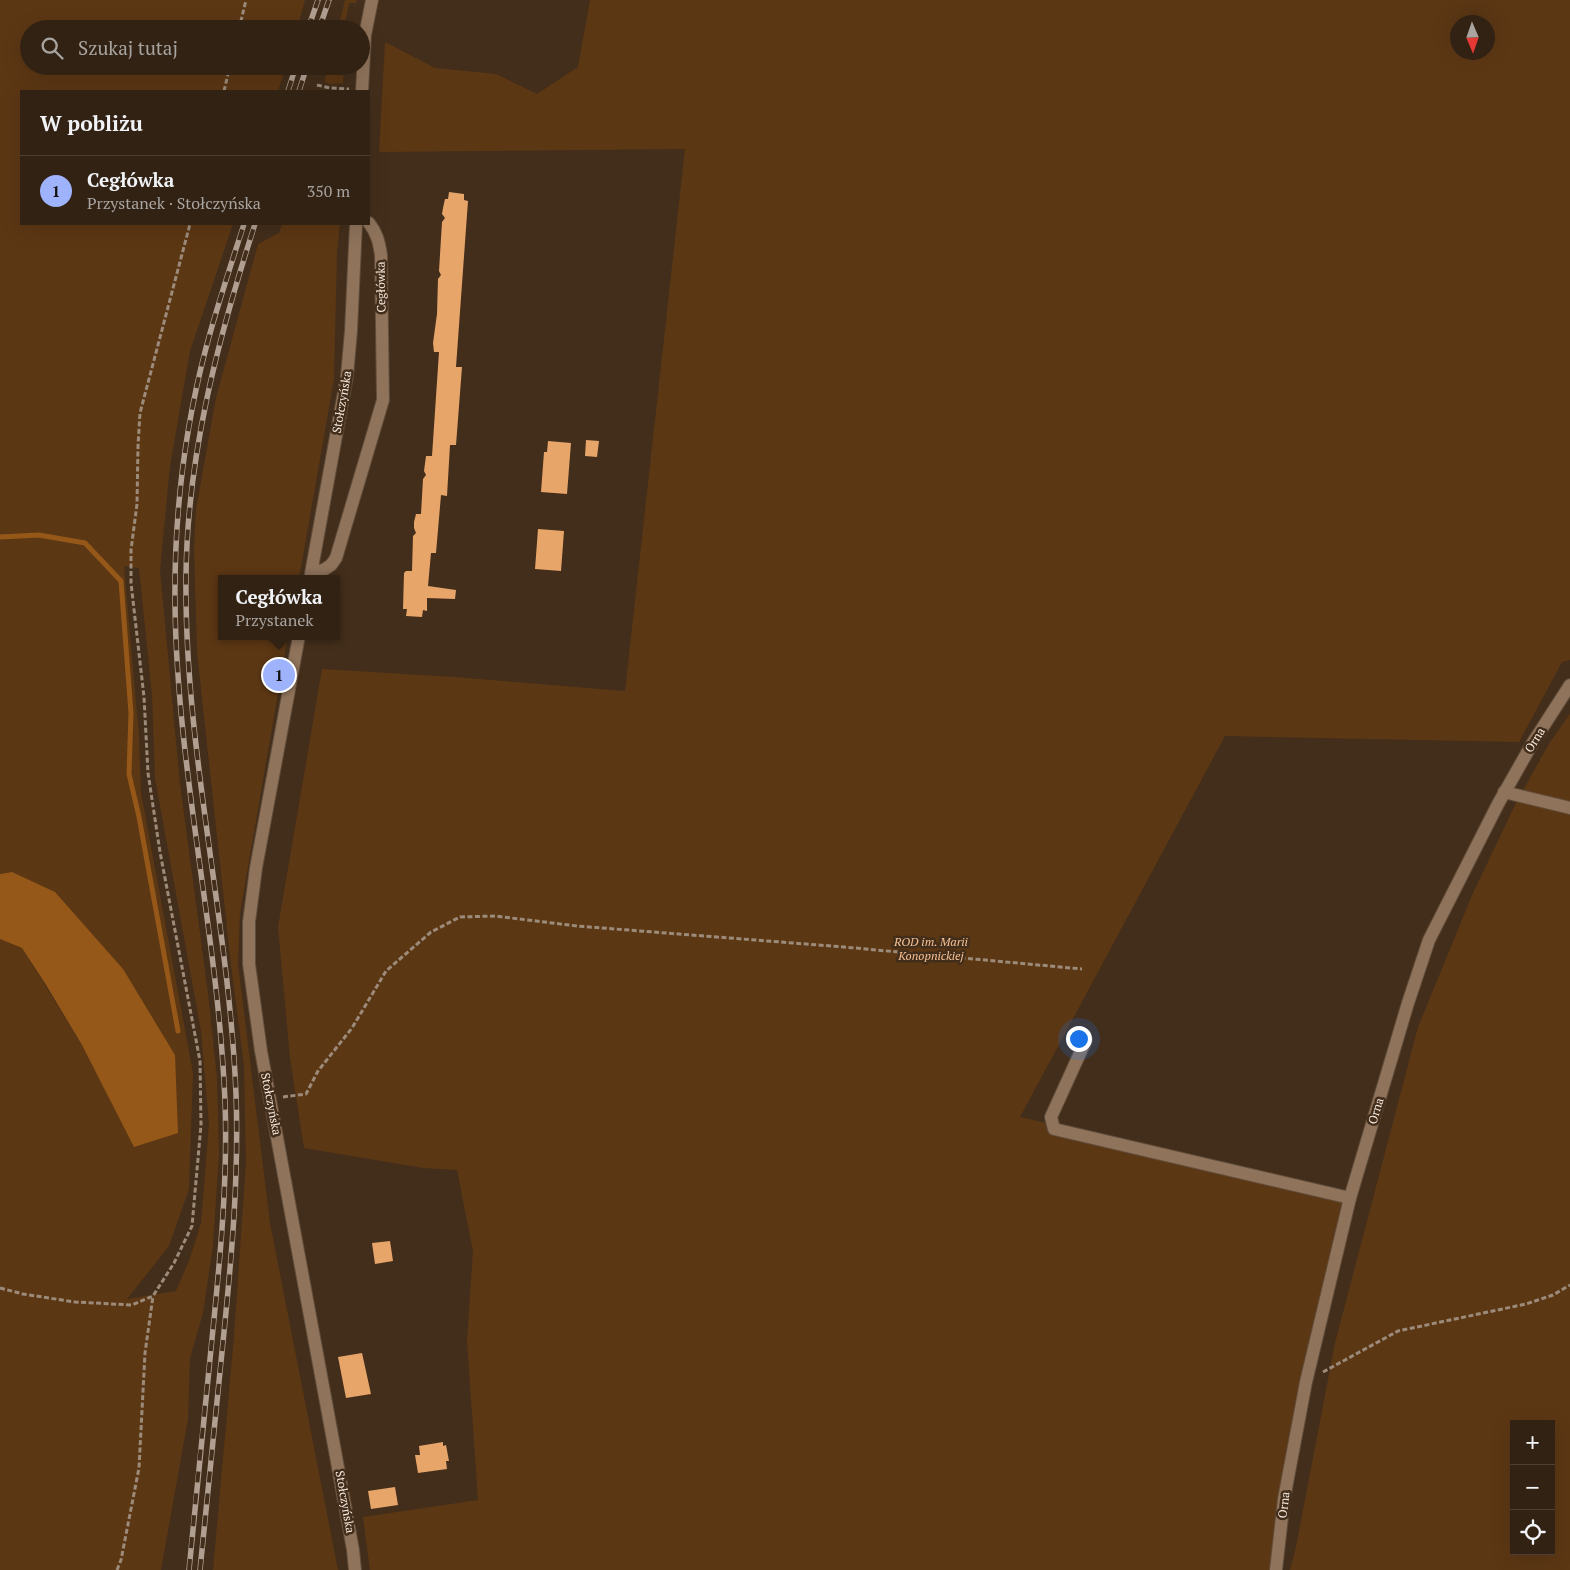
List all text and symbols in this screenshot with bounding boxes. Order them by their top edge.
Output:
north arrow [1450,15,1495,60]
search box [20,20,370,75]
icon: search [38,34,66,62]
text: Szukaj tutaj [78,35,178,60]
text: W pobliżu [40,109,143,137]
text: Cegłówka [87,167,174,192]
text: 1 [51,180,61,202]
text: 350 m [307,180,350,202]
text: Przystanek · Stołczyńska [87,192,261,214]
street label: Cegłówka [373,261,388,313]
street label: Stołczyńska [329,370,354,434]
popup [218,575,340,640]
text: Cegłówka [235,584,323,609]
text: Przystanek [235,609,314,631]
pin: 1 [263,656,295,694]
street label: Orna [1521,724,1548,755]
park label: ROD im. Marii Konopnickiej [893,934,969,963]
your location [1066,1026,1092,1052]
street label: Stołczyńska [258,1071,285,1136]
street label: Orna [1364,1096,1387,1126]
map controls [1510,1420,1555,1555]
button: + [1510,1420,1555,1465]
button: − [1510,1465,1555,1510]
street label: Stołczyńska [333,1470,358,1534]
street label: Orna [1274,1491,1293,1519]
button: locate [1510,1510,1555,1555]

